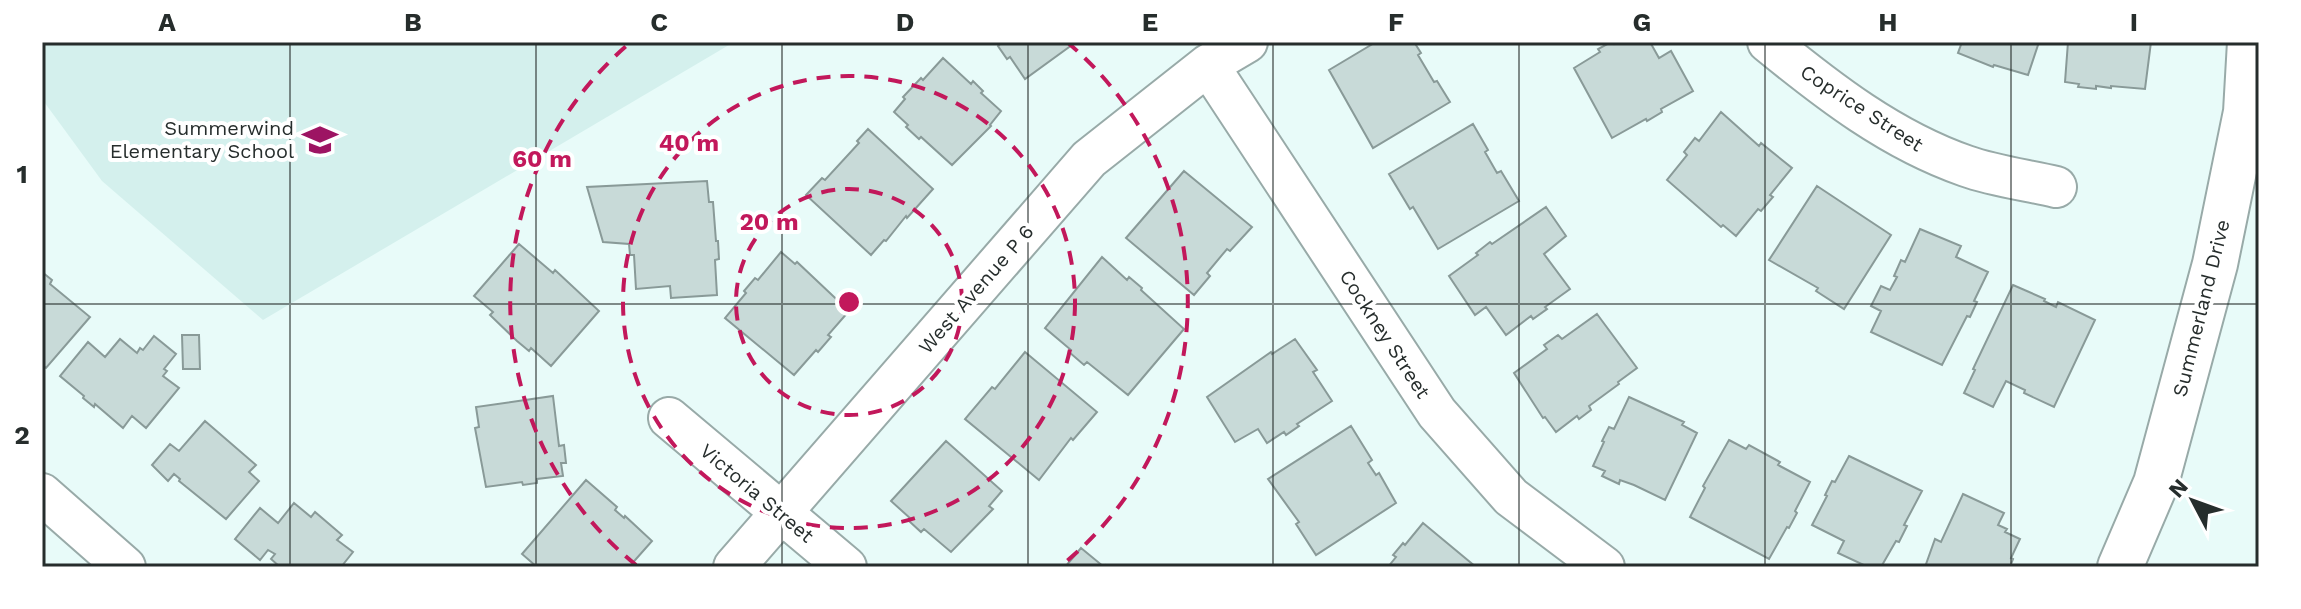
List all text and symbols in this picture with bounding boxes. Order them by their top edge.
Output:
text: A [158,7,176,37]
text: B [404,7,422,37]
text: C [650,7,668,37]
text: D [896,7,914,37]
text: E [1142,7,1158,37]
text: F [1388,7,1404,37]
text: G [1633,7,1651,37]
text: H [1878,7,1898,37]
text: I [2130,7,2138,37]
street label: Coprice Street [1796,59,1928,157]
place label: Summerwind Elementary School [110,116,294,163]
school or university icon: Summerwind Elementary School [301,121,339,159]
text: 40 m [659,129,719,157]
text: 60 m [512,145,572,173]
text: 1 [16,159,28,189]
text: 20 m [739,208,799,236]
street label: Summerland Drive [2167,217,2235,399]
street label: West Avenue P 6 [913,220,1039,358]
street label: Cockney Street [1334,265,1436,403]
centre of rings [835,288,863,316]
text: 2 [14,420,30,450]
street label: Victoria Street [695,438,819,548]
north arrow [2153,461,2233,541]
text: N [2163,474,2193,503]

